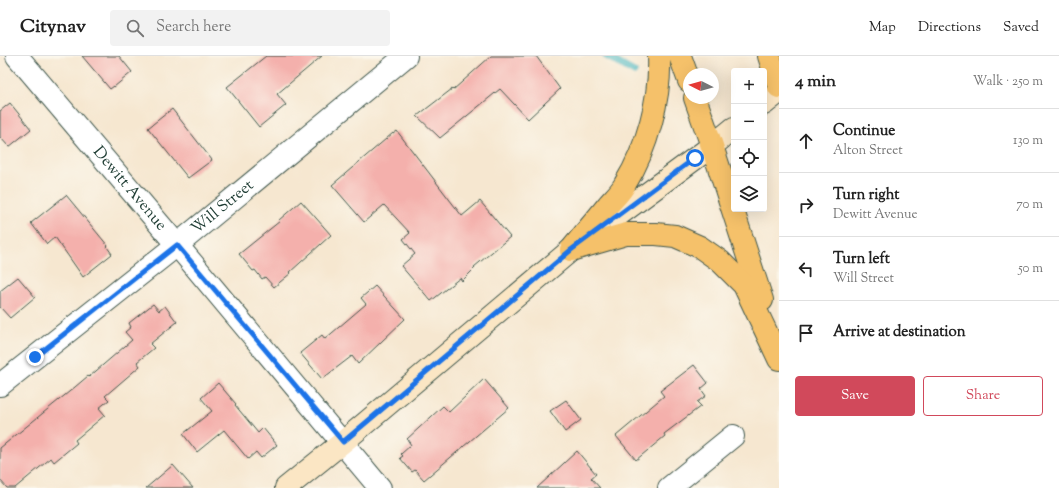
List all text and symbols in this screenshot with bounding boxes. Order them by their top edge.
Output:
search box [110,10,390,46]
text: Citynav [20,14,86,41]
icon: search [124,17,146,39]
text: Search here [156,17,231,38]
text: Map [869,18,896,38]
text: Directions [918,18,981,38]
text: Saved [1003,18,1039,38]
north arrow [683,68,719,104]
map controls [731,68,767,212]
button: + [731,68,767,104]
text: 4 min [795,70,836,94]
text: Walk · 250 m [973,73,1043,91]
button: − [731,104,767,140]
text: Continue [833,121,895,142]
icon: ahead [795,130,817,152]
text: 130 m [1013,132,1043,150]
button: locate [731,140,767,176]
street label: Dewitt Avenue [87,142,172,236]
text: Alton Street [833,142,903,160]
route start [686,149,704,167]
street label: Will Street [186,174,259,240]
button: layers [731,176,767,212]
text: Turn right [833,185,899,206]
icon: right [795,194,817,216]
text: 70 m [1016,196,1043,214]
text: Dewitt Avenue [833,206,918,224]
text: Turn left [833,249,890,270]
icon: left [795,258,817,280]
text: 50 m [1018,260,1043,278]
text: Will Street [833,270,894,288]
icon: arrive [795,322,817,344]
text: Arrive at destination [833,322,966,343]
route end [26,348,44,366]
button: Save [795,376,915,416]
button: Share [923,376,1043,416]

